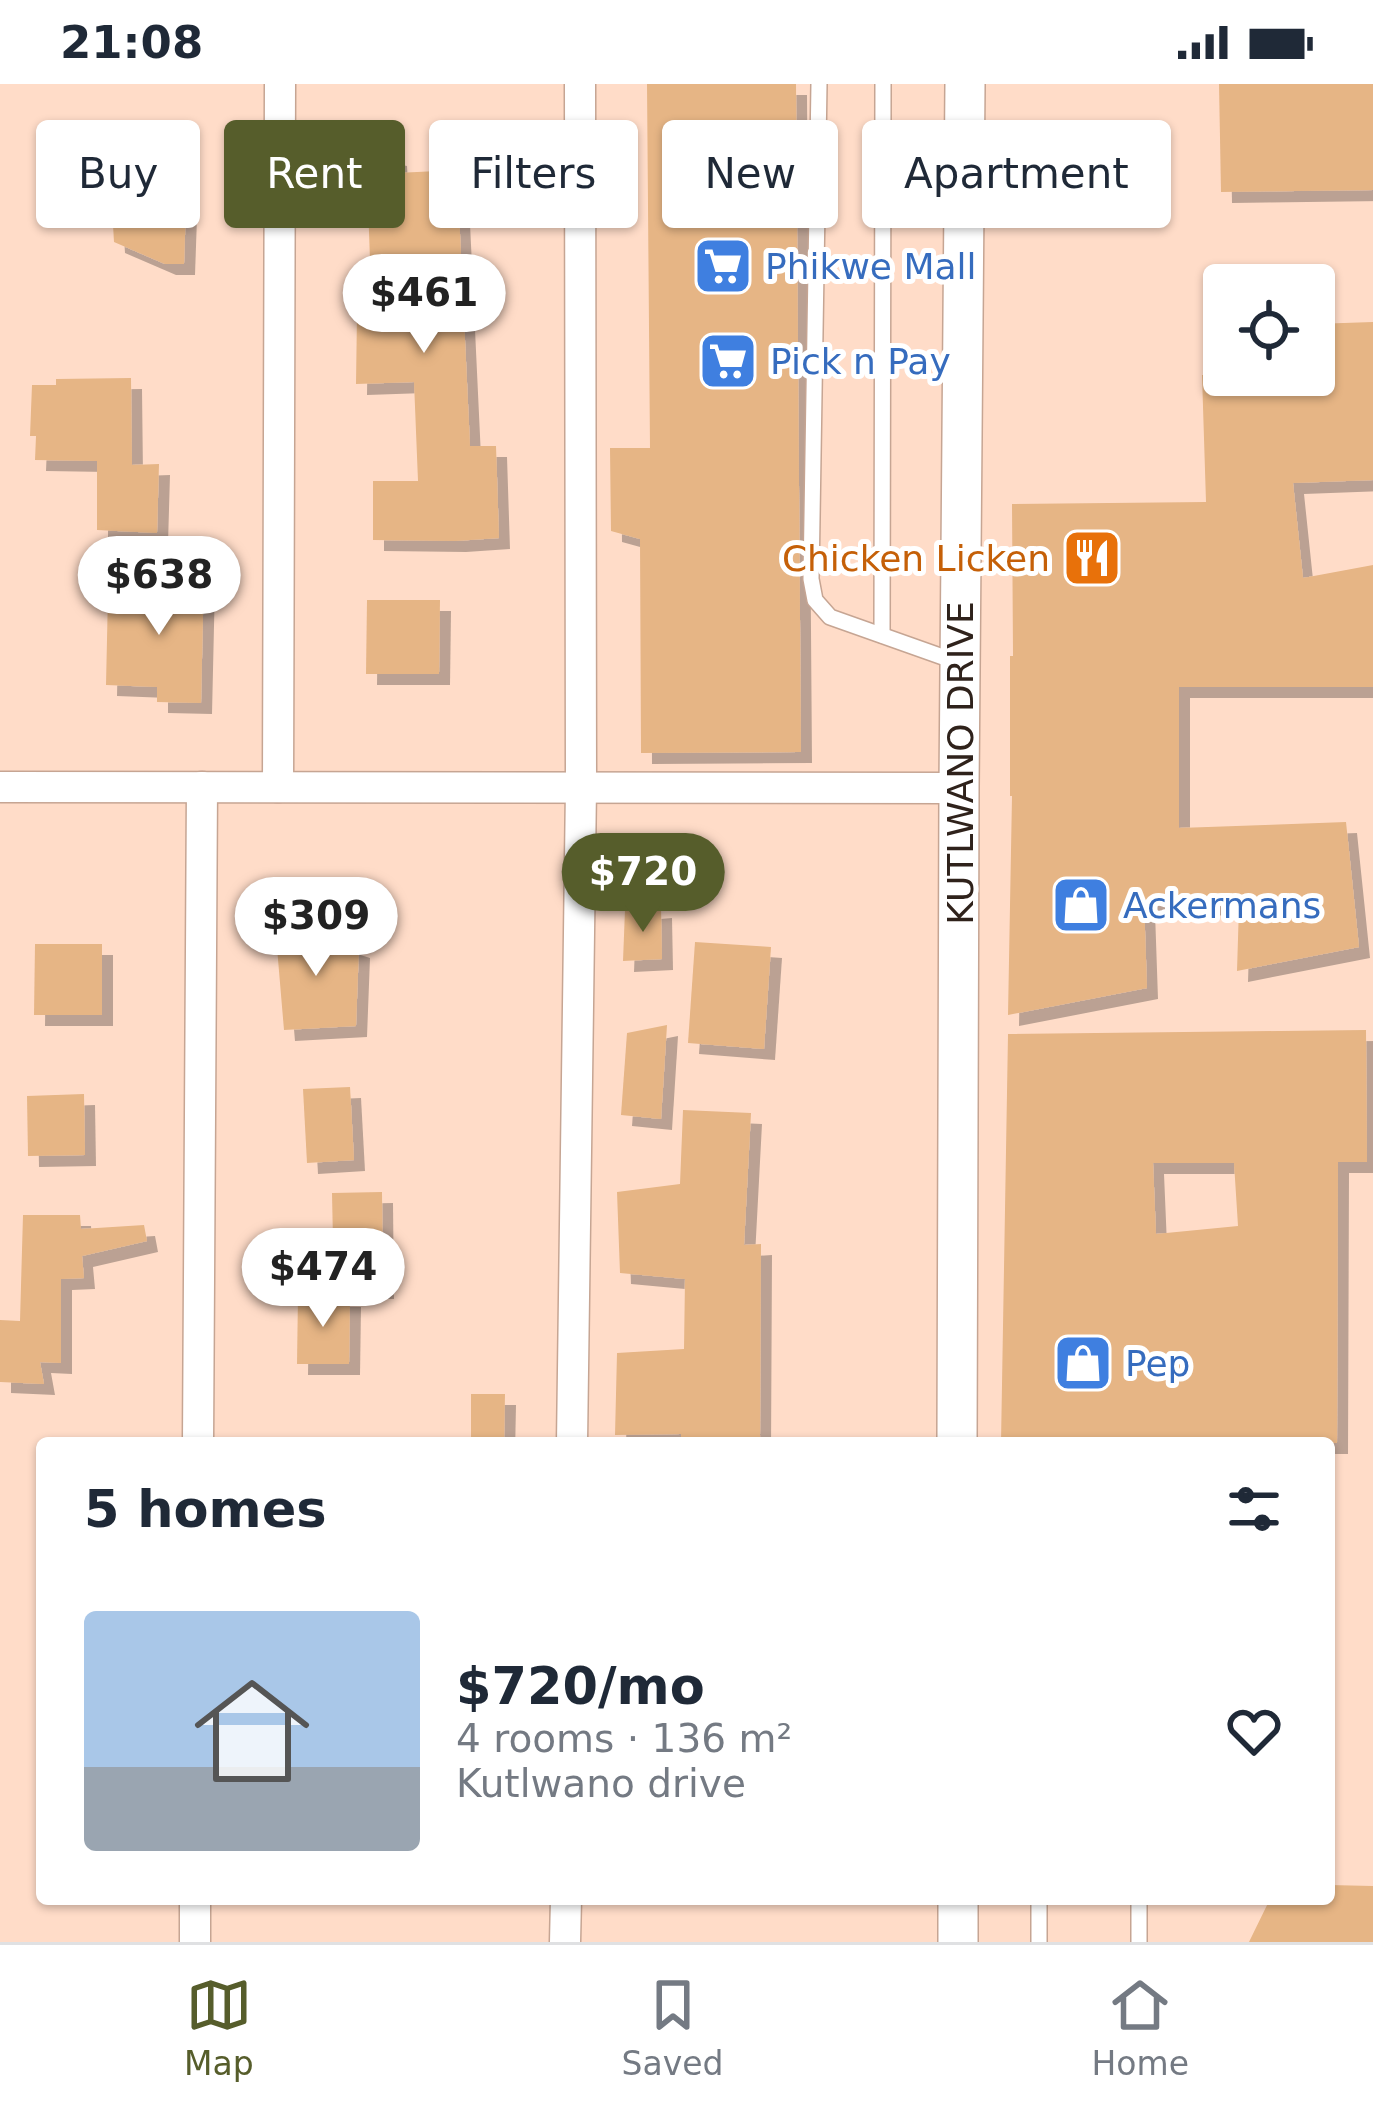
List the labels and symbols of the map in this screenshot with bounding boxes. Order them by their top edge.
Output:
supermarket icon: Phikwe Mall [692,235,754,297]
place label: Phikwe Mall [765,246,977,287]
pin: $461 [353,254,495,356]
supermarket icon: Pick n Pay [697,330,759,392]
place label: Pick n Pay [770,341,951,382]
restaurant icon: Chicken Licken [1061,527,1123,589]
pin: $638 [88,536,230,638]
place label: Chicken Licken [782,538,1050,579]
street label: KUTLWANO DRIVE [940,601,981,925]
pin: $720 [572,833,714,935]
shop icon: Ackermans [1050,874,1112,936]
pin: $309 [245,877,387,979]
place label: Ackermans [1123,885,1321,926]
pin: $474 [252,1228,394,1330]
shop icon: Pep [1052,1332,1114,1394]
place label: Pep [1125,1343,1190,1384]

